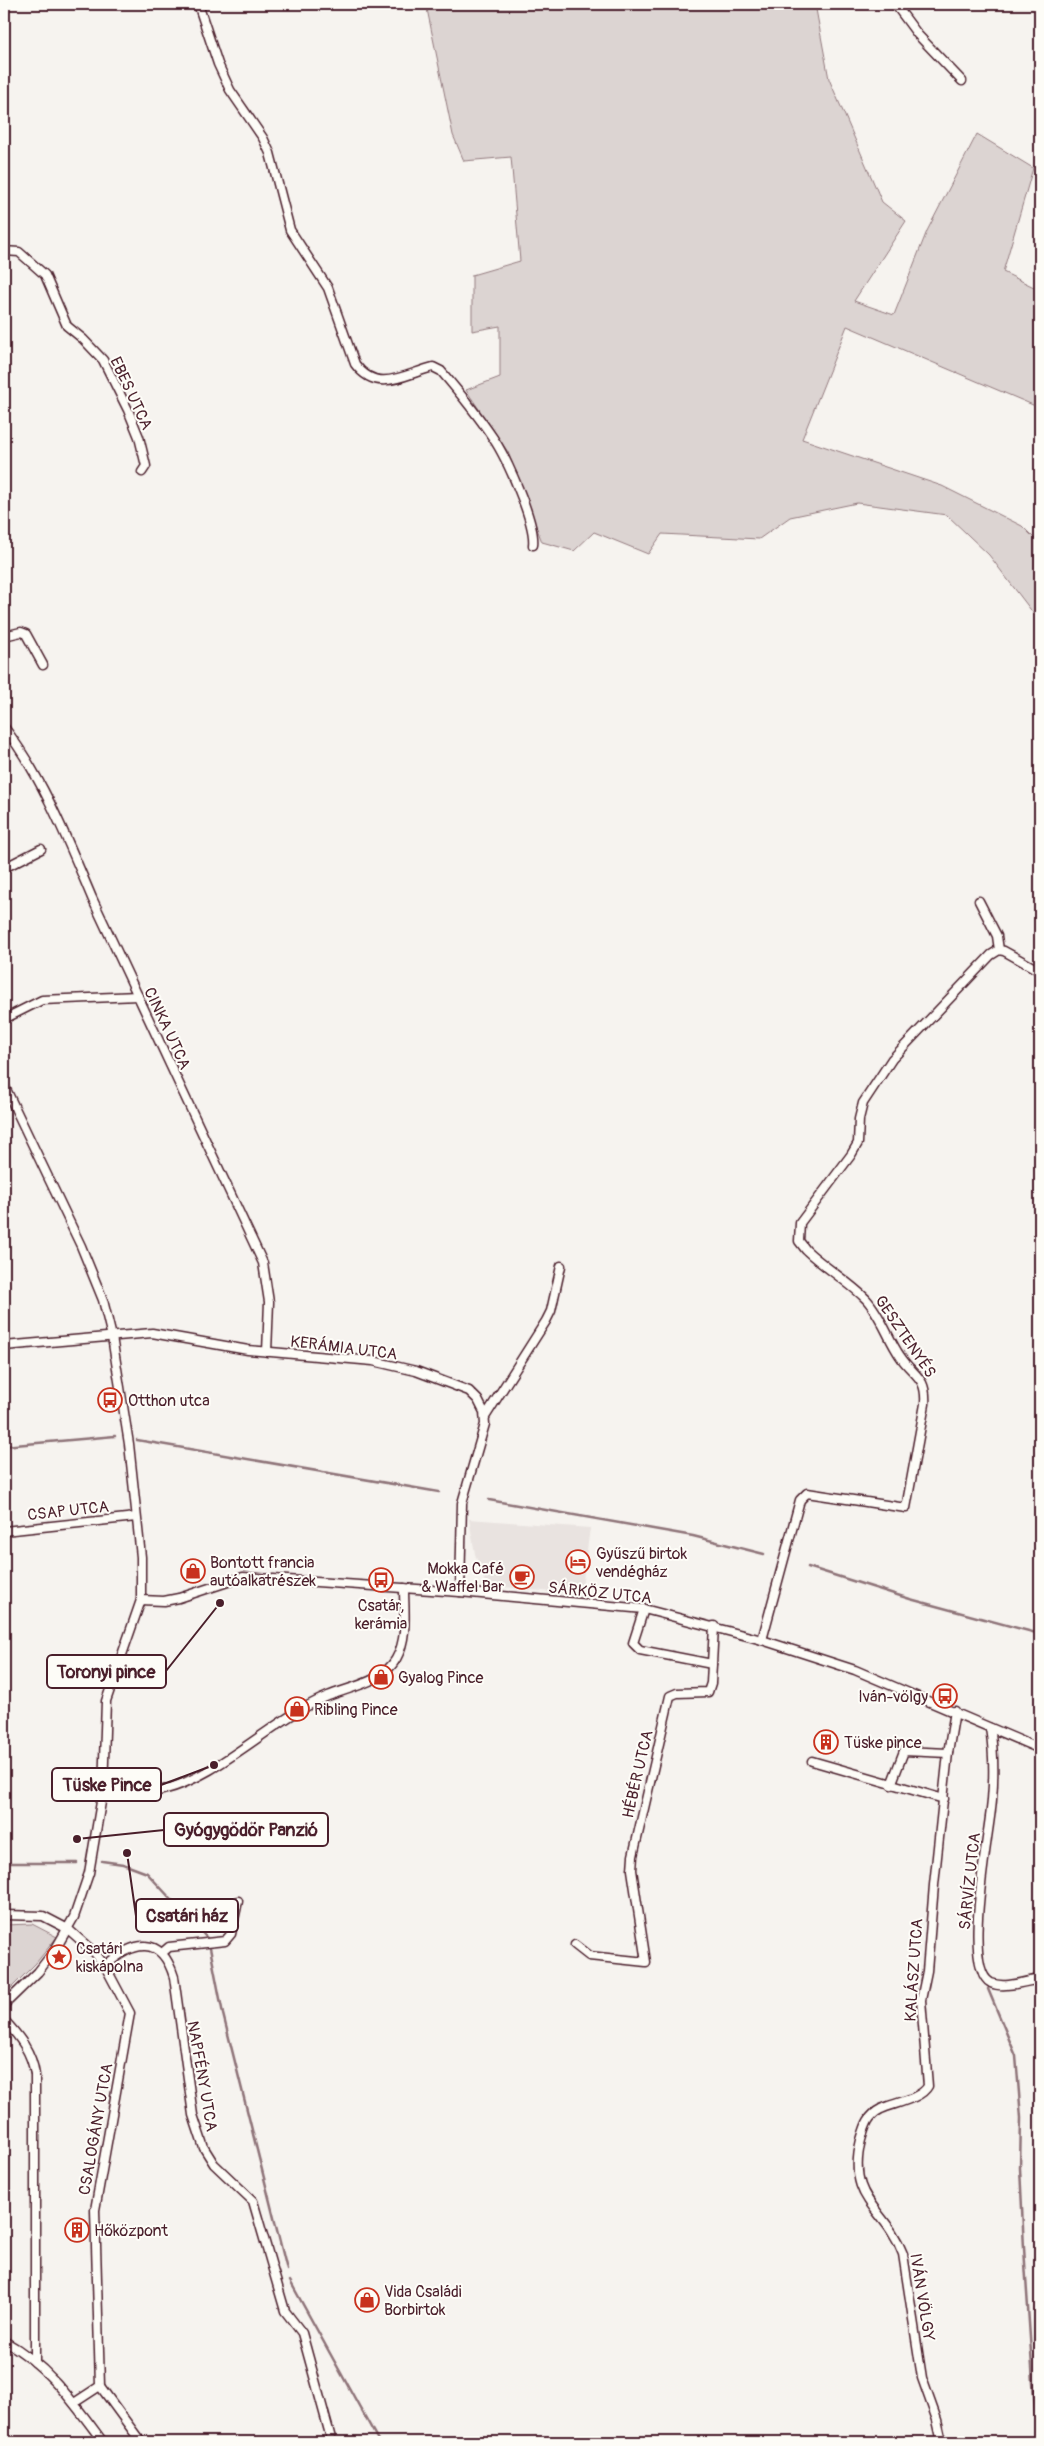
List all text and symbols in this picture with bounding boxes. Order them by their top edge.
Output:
street label: EBES UTCA [105,354,157,433]
street label: CINKA UTCA [139,984,195,1073]
street label: GESZTENYÉS [870,1292,940,1382]
street label: KERÁMIA UTCA [289,1332,399,1364]
bus stop icon: Otthon utca [97,1387,123,1413]
place label: Otthon utca [128,1391,210,1411]
street label: CSAP UTCA [26,1497,110,1525]
place label: Gyűszű birtok vendégház [595,1544,687,1582]
hotel icon: Gyűszű birtok vendégház [565,1549,591,1575]
place label: Bontott francia autóalkatrészek [210,1553,316,1591]
shop icon: Bontott francia autóalkatrészek [180,1558,206,1584]
place label: Mokka Café & Waffel Bar [422,1559,504,1597]
cafe icon: Mokka Café & Waffel Bar [509,1564,535,1590]
bus stop icon: Csatár, kerámia [368,1567,394,1593]
street label: SÁRKÖZ UTCA [547,1578,653,1608]
place label: Csatár, kerámia [355,1596,407,1634]
callout: Toronyi pince [47,1655,166,1688]
text: Toronyi pince [56,1661,156,1684]
shop icon: Gyalog Pince [368,1664,394,1690]
place label: Gyalog Pince [398,1668,484,1688]
bus stop icon: Iván-völgy [932,1683,958,1709]
place label: Iván-völgy [858,1687,928,1707]
shop icon: Ribling Pince [284,1696,310,1722]
place label: Ribling Pince [314,1700,398,1720]
street label: HÉBÉR UTCA [618,1728,658,1820]
building icon: Tüske pince [813,1729,839,1755]
place label: Tüske pince [844,1733,922,1753]
callout: Tüske Pince [52,1768,161,1801]
text: Tüske Pince [62,1774,153,1797]
callout: Gyógygödör Panzió [164,1813,328,1846]
text: Gyógygödör Panzió [174,1819,318,1842]
street label: SÁRVÍZ UTCA [955,1832,985,1931]
callout: Csatári ház [136,1899,238,1932]
text: Csatári ház [146,1905,229,1928]
street label: KALÁSZ UTCA [900,1918,928,2022]
place label: Csatári kiskápolna [76,1939,143,1977]
place icon: Csatári kiskápolna [46,1944,72,1970]
street label: NAPFÉNY UTCA [182,2019,222,2133]
street label: CSALOGÁNY UTCA [75,2062,117,2197]
building icon: Hőközpont [64,2217,90,2243]
place label: Hőközpont [94,2221,169,2241]
street label: IVÁN VÖLGY [905,2252,939,2342]
place label: Vida Családi Borbirtok [384,2282,462,2320]
shop icon: Vida Családi Borbirtok [354,2287,380,2313]

